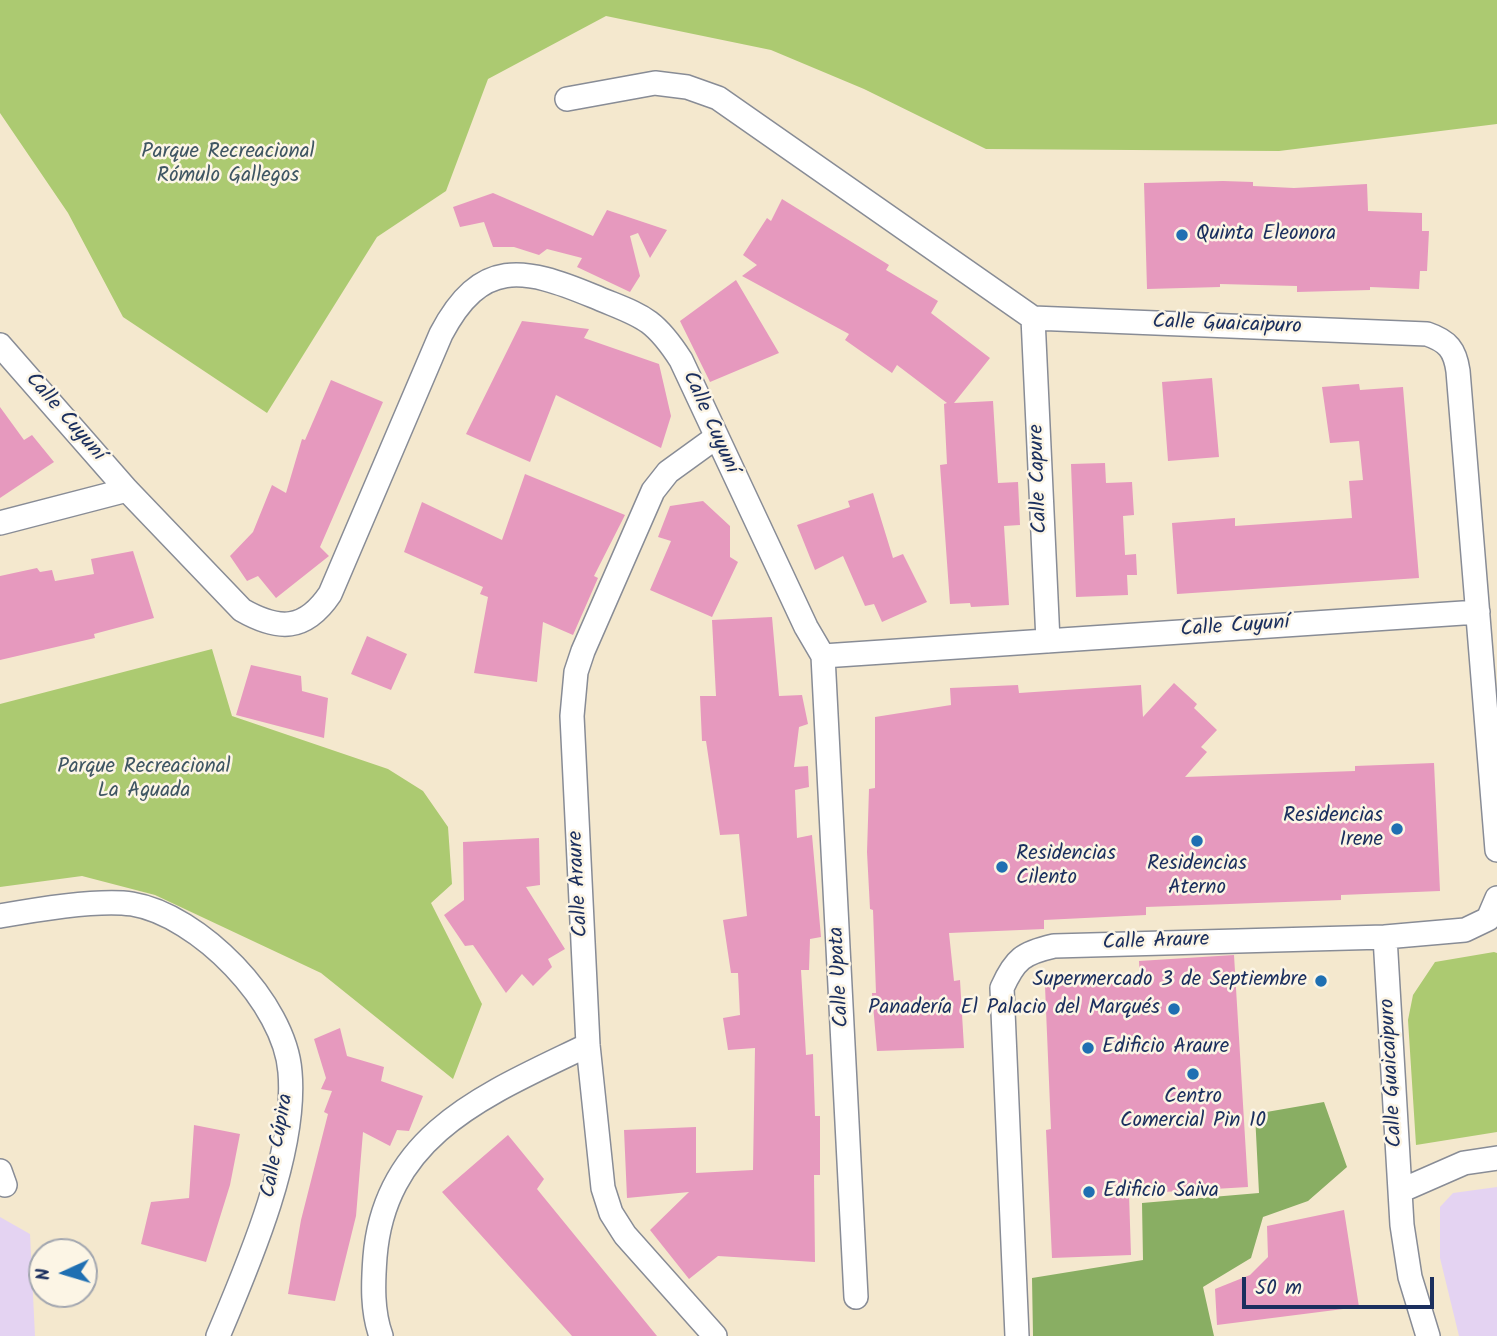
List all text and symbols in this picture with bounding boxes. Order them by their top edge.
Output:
park label: Parque Recreacional Rómulo Gallegos [141,140,315,190]
place label: Quinta Eleonora [1196,222,1336,248]
marker: Quinta Eleonora [1174,227,1190,243]
street label: Calle Guaicaipuro [1152,311,1302,341]
street label: Calle Cuyuní [19,368,109,468]
street label: Calle Cuyuní [675,368,743,478]
street label: Calle Capure [1025,424,1055,534]
street label: Calle Cuyuní [1180,612,1290,644]
park label: Parque Recreacional La Aguada [57,755,231,805]
place label: Residencias Irene [1283,804,1383,854]
marker: Residencias Irene [1389,821,1405,837]
street label: Calle Araure [565,830,595,938]
marker: Residencias Aterno [1189,833,1205,849]
place label: Residencias Cilento [1016,842,1116,892]
place label: Residencias Aterno [1147,852,1247,902]
marker: Residencias Cilento [994,859,1010,875]
street label: Calle Upata [826,926,856,1028]
street label: Calle Araure [1102,929,1210,957]
place label: Supermercado 3 de Septiembre [1032,968,1307,994]
marker: Supermercado 3 de Septiembre [1313,973,1329,989]
place label: Panadería El Palacio del Marqués [868,996,1160,1022]
street label: Calle Guaicaipuro [1377,998,1409,1148]
marker: Panadería El Palacio del Marqués [1166,1001,1182,1017]
place label: Edificio Araure [1102,1035,1229,1061]
marker: Edificio Araure [1080,1040,1096,1056]
marker: Centro Comercial Pin 10 [1185,1066,1201,1082]
place label: Centro Comercial Pin 10 [1120,1085,1266,1135]
street label: Calle Cúpira [257,1092,301,1200]
place label: Edificio Saiva [1103,1179,1219,1205]
marker: Edificio Saiva [1081,1184,1097,1200]
north arrow [28,1238,98,1308]
scale bar [1245,1262,1438,1306]
text: N [29,1267,59,1281]
text: 50 m [1255,1272,1302,1305]

